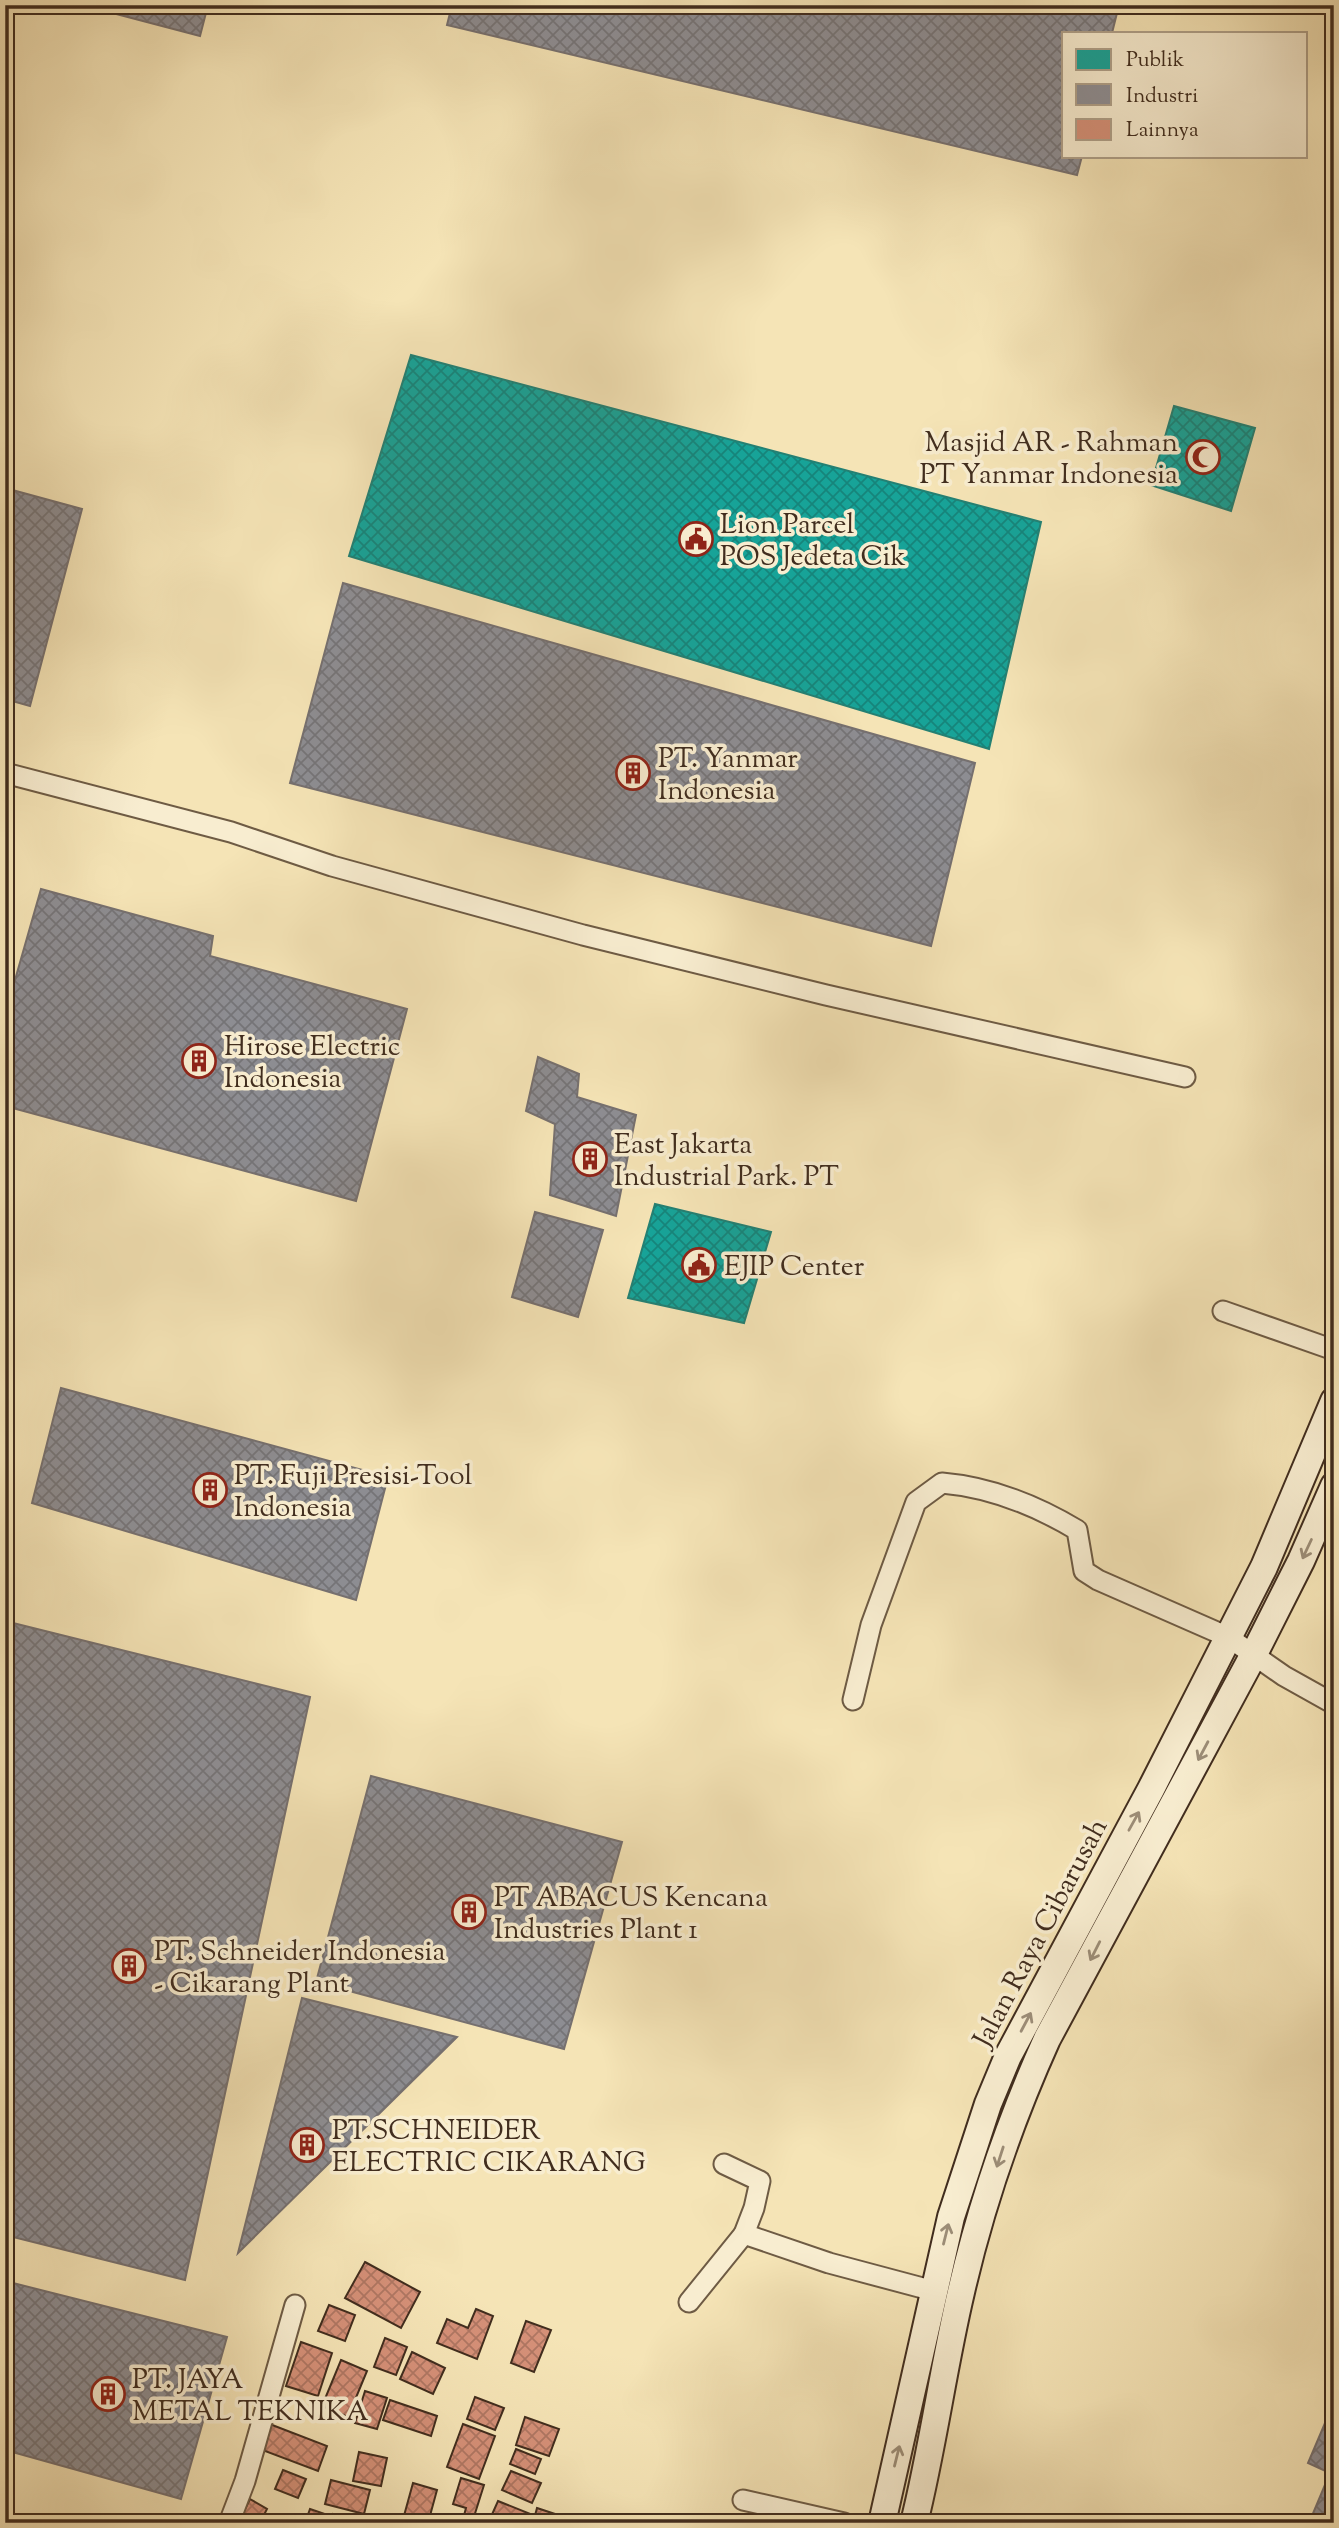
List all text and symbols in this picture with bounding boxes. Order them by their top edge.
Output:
legend [1062,32,1308,158]
text: Publik [1126,46,1185,76]
text: Industri [1126,82,1198,112]
text: Lainnya [1126,116,1199,146]
place label: Masjid AR - Rahman PT Yanmar Indonesia [919,424,1178,496]
mosque icon: Masjid AR - Rahman PT Yanmar Indonesia [1184,438,1222,476]
place label: Lion Parcel POS Jedeta Cik [720,506,906,578]
public building icon: Lion Parcel POS Jedeta Cik [677,520,715,558]
place label: PT. Yanmar Indonesia [658,740,798,812]
building icon: PT. Yanmar Indonesia [614,754,652,792]
place label: Hirose Electric Indonesia [224,1028,400,1100]
building icon: Hirose Electric Indonesia [180,1042,218,1080]
place label: East Jakarta Industrial Park. PT [614,1126,839,1198]
building icon: East Jakarta Industrial Park. PT [571,1140,609,1178]
public building icon: EJIP Center [680,1246,718,1284]
place label: EJIP Center [724,1248,865,1288]
place label: PT. Fuji Presisi-Tool Indonesia [234,1457,473,1529]
building icon: PT. Fuji Presisi-Tool Indonesia [191,1471,229,1509]
one-way arrow [1300,1538,1313,1559]
one-way arrow [1196,1740,1209,1761]
street label: Jalan Raya Cibarusah [963,1812,1119,2057]
one-way arrow [1127,1812,1141,1832]
place label: PT ABACUS Kencana Industries Plant 1 [494,1879,768,1951]
building icon: PT ABACUS Kencana Industries Plant 1 [450,1893,488,1931]
place label: PT. Schneider Indonesia - Cikarang Plant [154,1933,445,2005]
one-way arrow [1088,1940,1101,1961]
building icon: PT. Schneider Indonesia - Cikarang Plant [110,1947,148,1985]
one-way arrow [1020,2012,1033,2033]
place label: PT.SCHNEIDER ELECTRIC CIKARANG [332,2112,646,2184]
building icon: PT.SCHNEIDER ELECTRIC CIKARANG [288,2126,326,2164]
one-way arrow [992,2146,1005,2168]
one-way arrow [940,2223,954,2246]
place label: PT. JAYA METAL TEKNIKA [132,2361,369,2433]
building icon: PT. JAYA METAL TEKNIKA [89,2375,127,2413]
one-way arrow [891,2445,904,2468]

